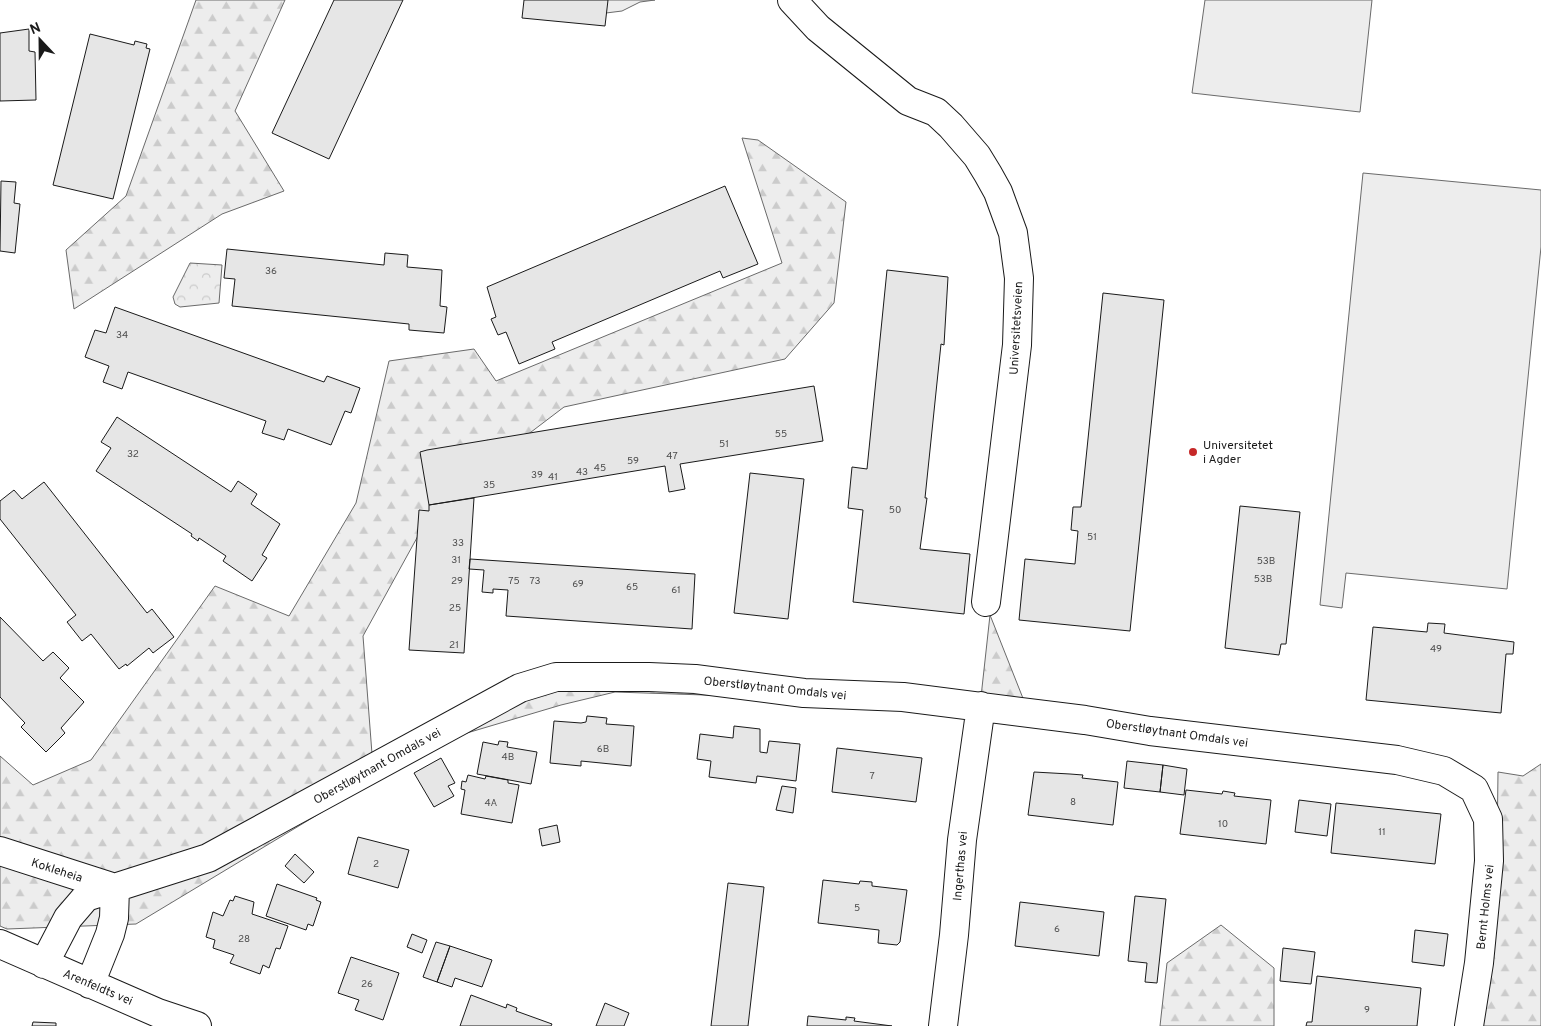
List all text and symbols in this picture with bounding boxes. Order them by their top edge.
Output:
north arrow [15,15,65,65]
text: N [28,20,44,39]
house number: 36 [265,265,277,278]
street label: Universitetsveien [1007,281,1027,375]
house number: 34 [116,329,128,342]
house number: 55 [775,428,787,441]
house number: 51 [719,438,729,451]
place label: Universitetet i Agder [1203,438,1273,468]
marker: Universitetet i Agder [1187,446,1199,458]
house number: 32 [127,448,139,461]
house number: 47 [666,450,678,463]
house number: 59 [627,455,639,468]
house number: 45 [594,462,606,475]
house number: 43 [576,466,588,479]
house number: 39 [531,469,543,482]
house number: 41 [548,471,558,484]
house number: 35 [483,479,495,492]
house number: 50 [889,504,901,517]
house number: 51 [1087,531,1097,544]
house number: 33 [452,537,464,550]
house number: 31 [451,554,461,567]
house number: 53B [1257,555,1275,568]
house number: 53B [1254,573,1272,586]
house number: 29 [451,575,463,588]
house number: 75 [508,575,520,588]
house number: 73 [529,575,541,588]
house number: 69 [572,578,584,591]
house number: 65 [626,581,638,594]
house number: 61 [671,584,681,597]
house number: 25 [449,602,461,615]
house number: 21 [449,639,459,652]
house number: 49 [1430,643,1442,656]
street label: Oberstløytnant Omdals vei [703,674,847,704]
street label: Oberstløytnant Omdals vei [1105,716,1249,752]
street label: Oberstløytnant Omdals vei [311,725,444,809]
house number: 6B [597,743,609,756]
house number: 4B [502,751,514,764]
house number: 7 [869,770,875,783]
house number: 8 [1070,796,1076,809]
house number: 4A [485,797,498,810]
house number: 10 [1218,818,1228,831]
house number: 11 [1378,826,1386,839]
street label: Ingerthas vei [950,831,972,902]
street label: Kokleheia [29,855,84,887]
house number: 2 [373,858,379,871]
street label: Bernt Holms vei [1474,864,1498,950]
house number: 5 [854,902,860,915]
house number: 6 [1054,923,1060,936]
house number: 28 [238,933,250,946]
street label: Arenfeldts vei [60,966,135,1010]
house number: 26 [361,978,373,991]
house number: 9 [1364,1004,1370,1017]

